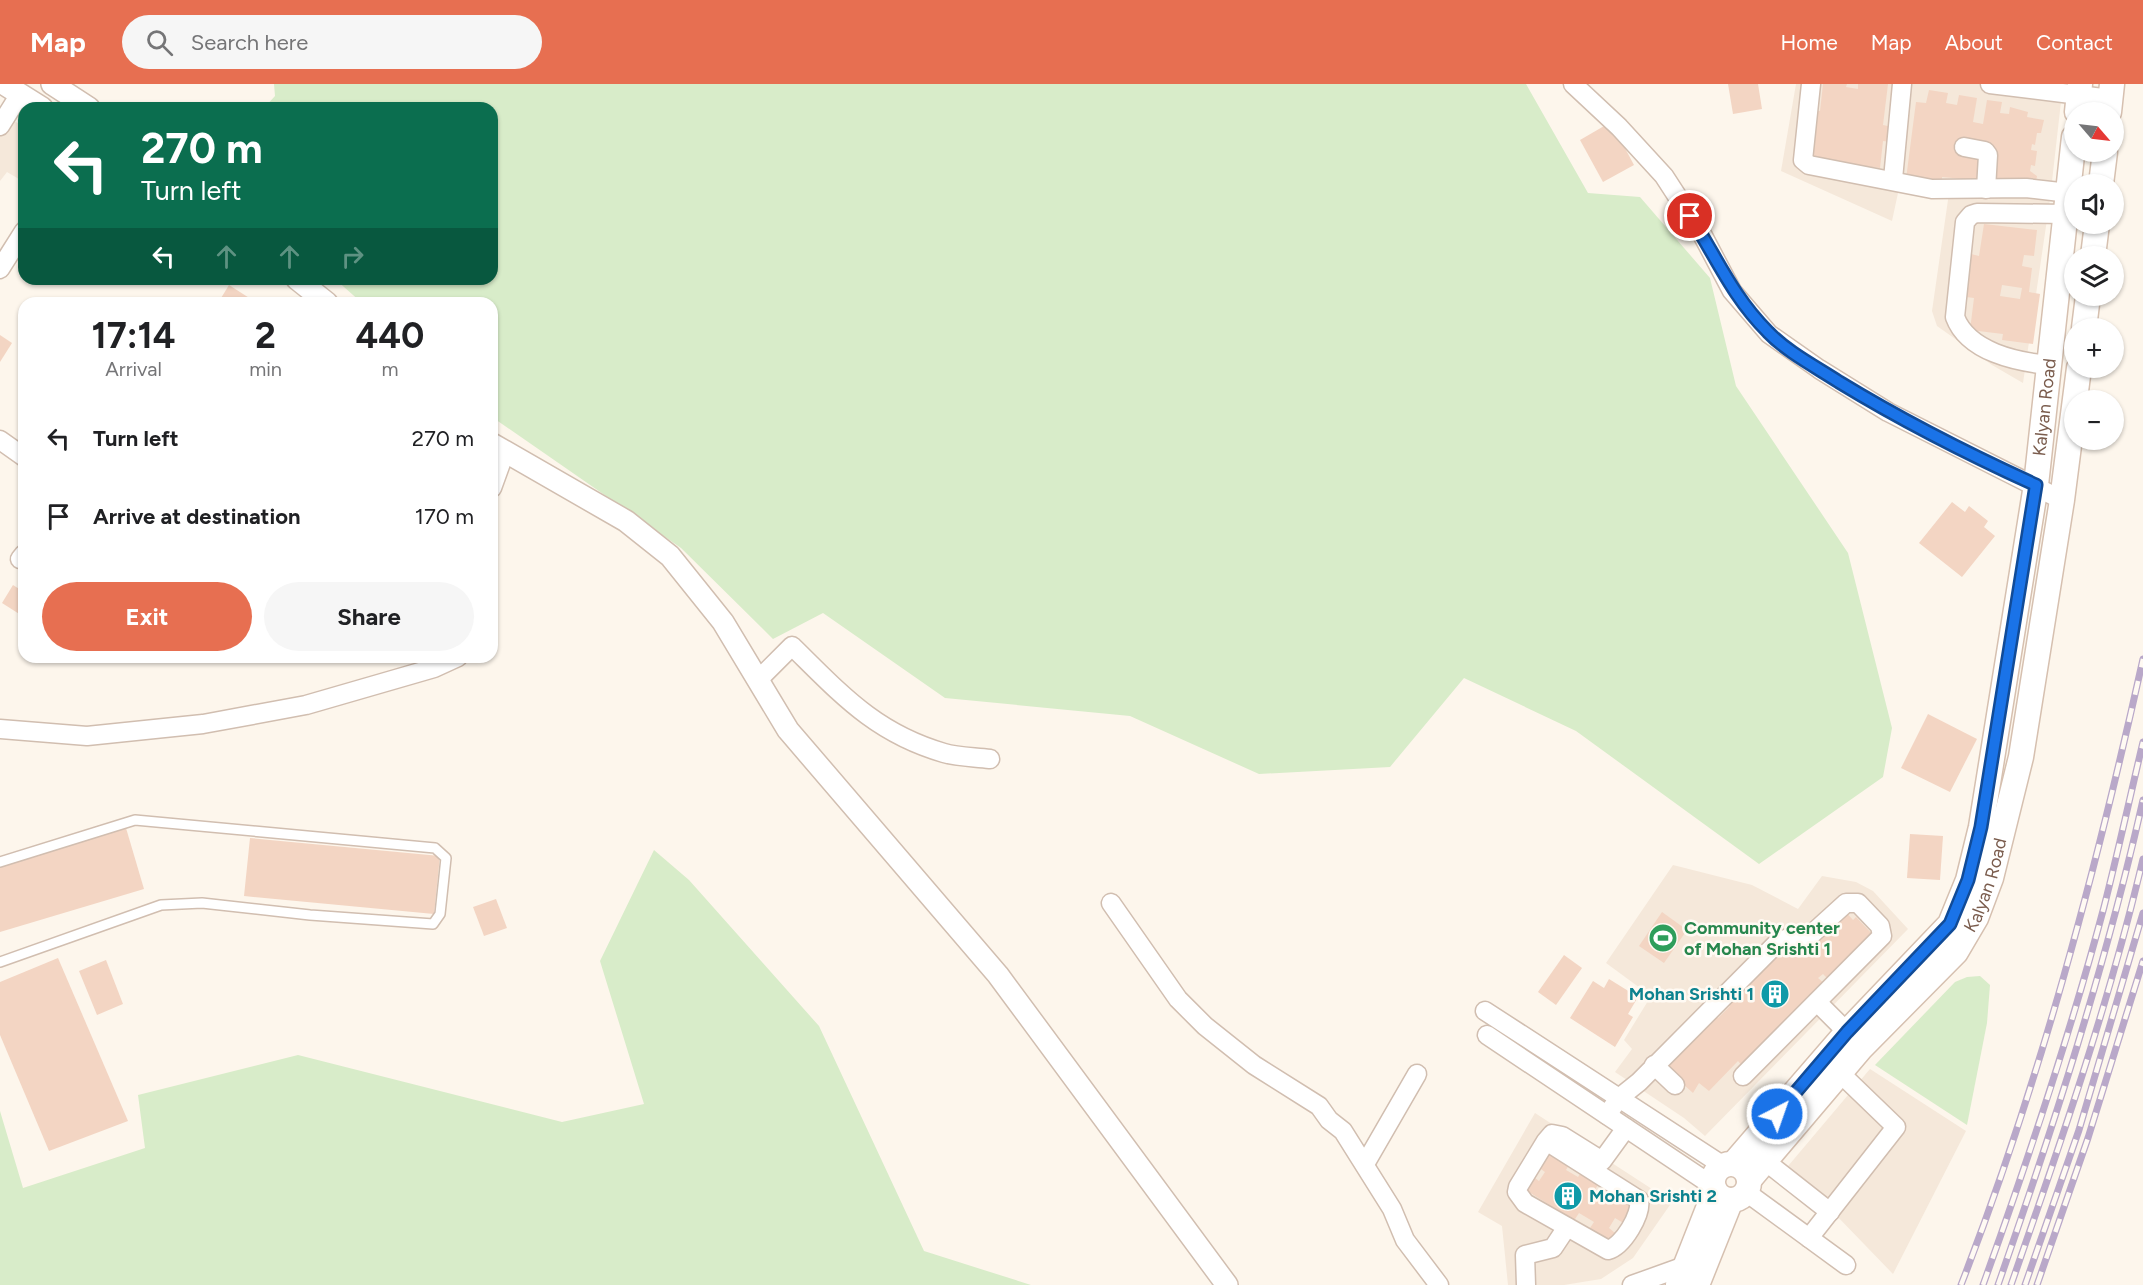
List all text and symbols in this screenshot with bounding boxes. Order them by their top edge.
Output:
search box [122,15,542,69]
text: Map [30,25,86,59]
icon: search [143,26,176,59]
text: Search here [191,29,308,56]
text: Home [1781,30,1838,55]
text: Map [1871,30,1912,55]
text: About [1945,30,2003,55]
text: Contact [2036,30,2113,55]
north arrow [2064,102,2124,162]
map controls [2064,102,2124,450]
text: 270 m [141,123,263,174]
icon: left [42,126,120,204]
text: Turn left [141,174,241,207]
button: sound [2064,174,2124,234]
pin [1664,190,1715,241]
icon: arrive [1673,199,1706,232]
icon: left [147,240,180,273]
icon: ahead [210,240,243,273]
icon: ahead [273,240,306,273]
icon: right [336,240,369,273]
button: layers [2064,246,2124,306]
text: 17:14 [92,314,176,357]
text: 2 [255,314,276,357]
text: 440 [356,314,424,357]
button: + [2064,318,2124,378]
text: Arrival [105,357,162,381]
text: min [249,357,282,381]
text: m [381,357,398,381]
street label: Kalyan Road [2028,357,2061,457]
button: − [2064,390,2124,450]
icon: left [42,422,75,455]
text: Turn left [93,425,179,452]
text: 270 m [412,425,474,452]
icon: arrive [42,500,75,533]
text: Arrive at destination [93,503,301,530]
text: 170 m [415,503,474,530]
button: Exit [42,582,252,651]
button: Share [264,582,474,651]
street label: Kalyan Road [1959,836,2012,936]
place label: Community center of Mohan Srishti 1 [1684,917,1840,960]
sports icon: Community center of Mohan Srishti 1 [1647,922,1679,954]
building icon: Mohan Srishti 1 [1759,978,1791,1010]
place label: Mohan Srishti 1 [1629,983,1754,1005]
position arrow [1745,1082,1809,1146]
building icon: Mohan Srishti 2 [1552,1180,1584,1212]
place label: Mohan Srishti 2 [1589,1185,1717,1207]

